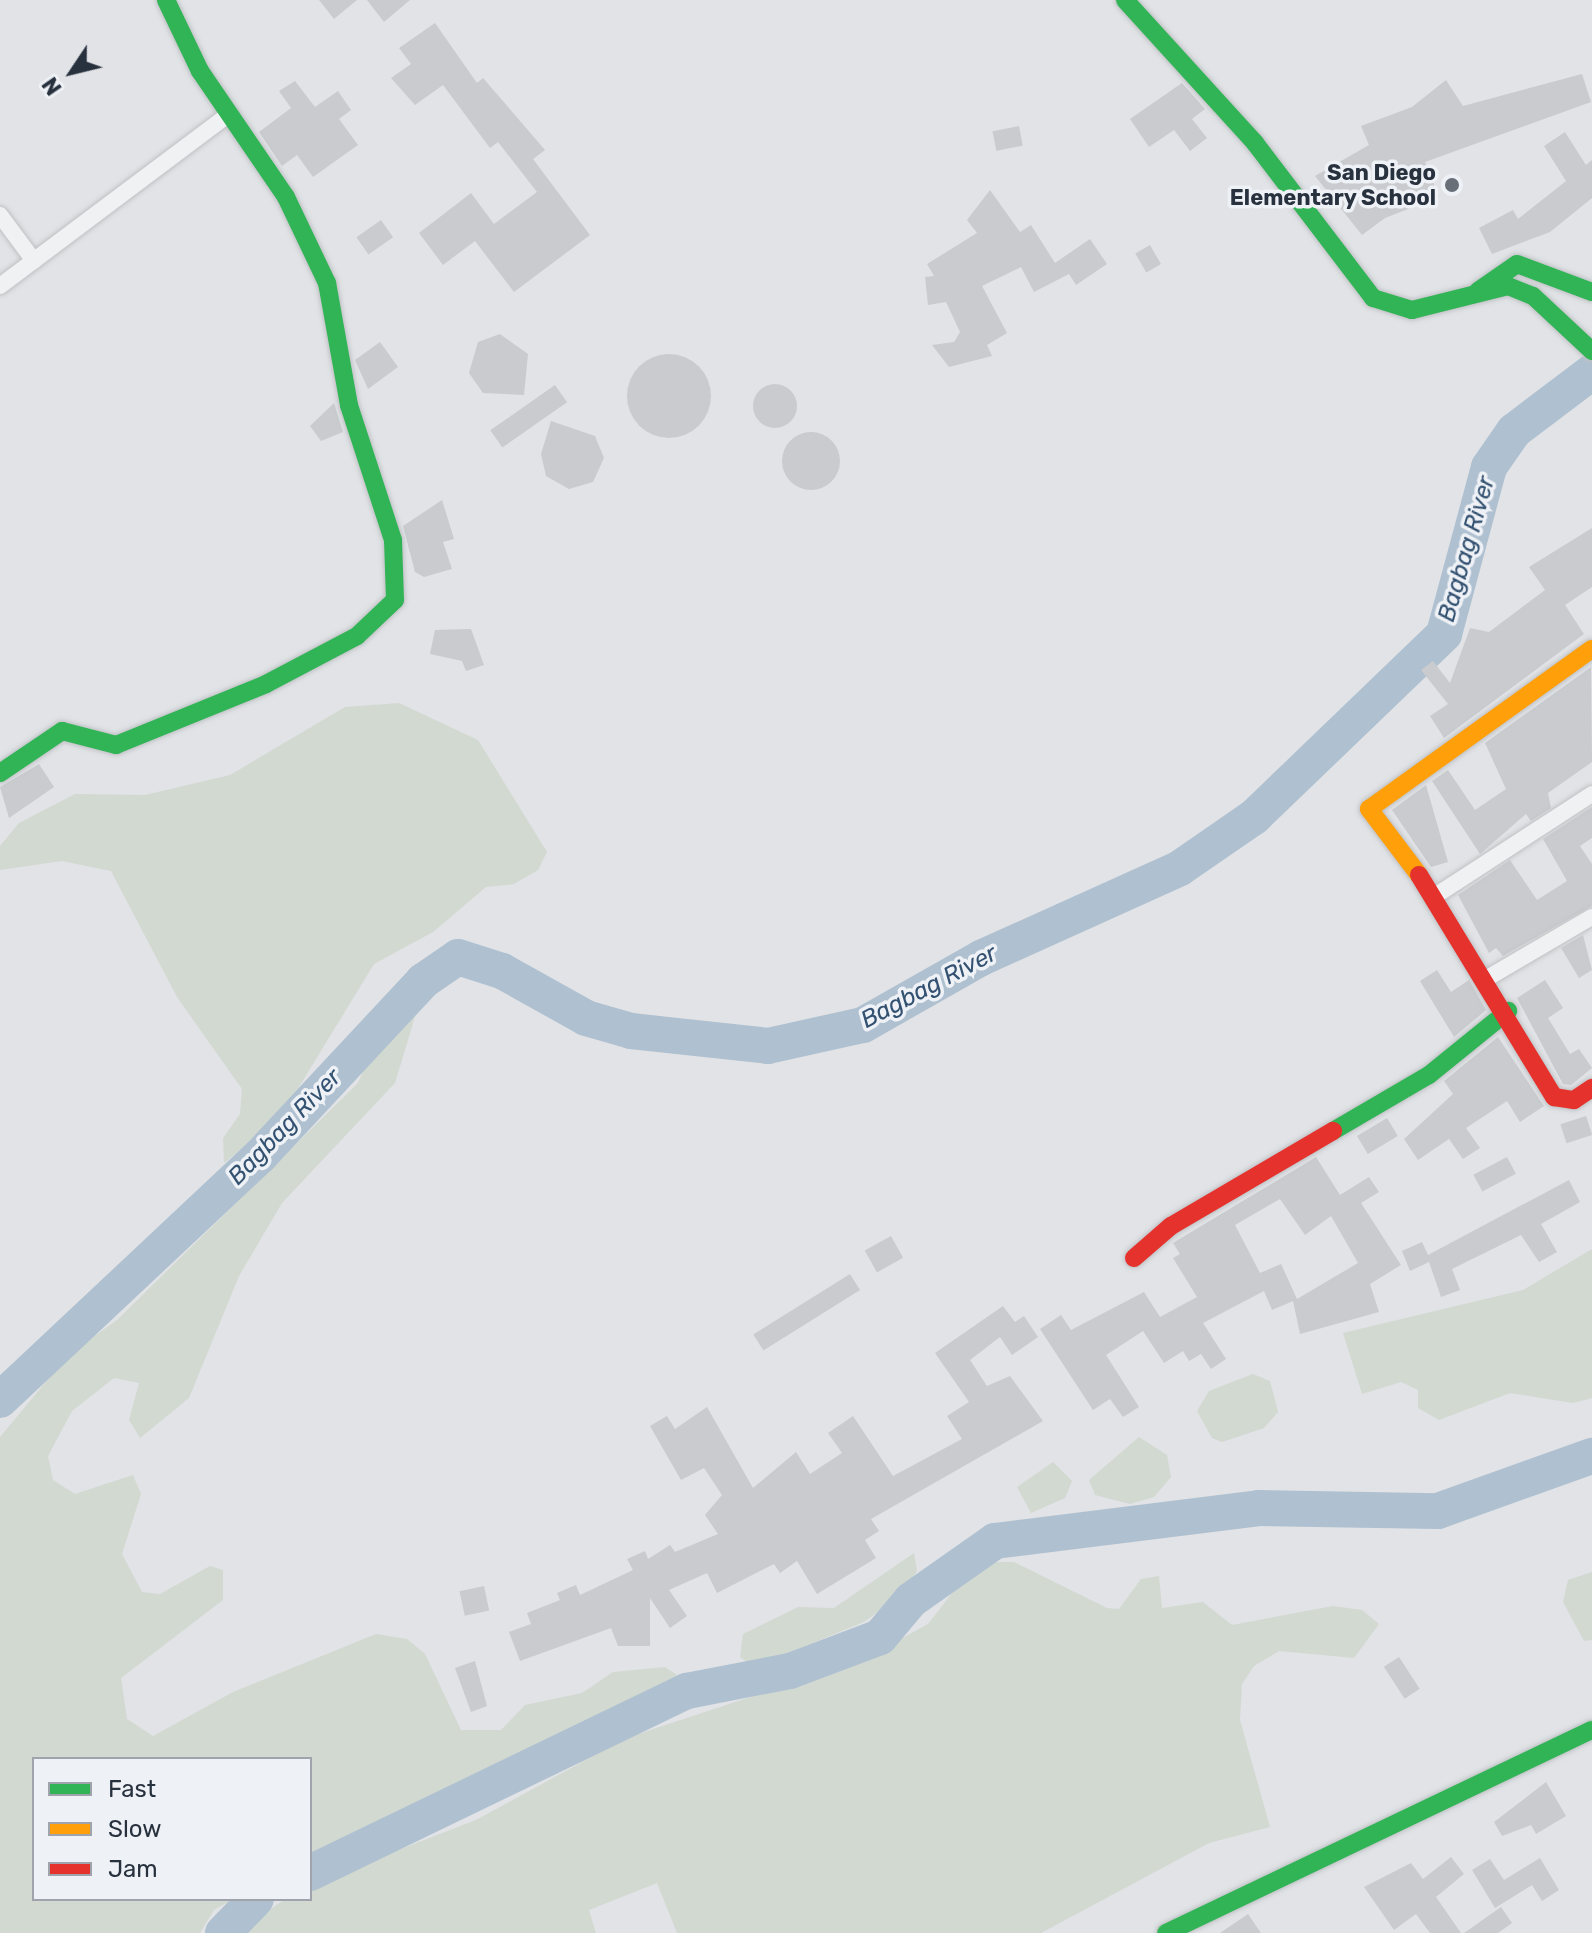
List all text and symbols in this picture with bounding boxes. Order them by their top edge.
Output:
north arrow [32,32,112,112]
text: N [36,72,68,100]
place label: San Diego Elementary School [1229,159,1436,210]
marker: San Diego Elementary School [1443,176,1461,194]
water label: Bagbag River [1432,473,1502,625]
water label: Bagbag River [856,939,1002,1035]
water label: Bagbag River [223,1063,347,1191]
legend [32,1757,312,1901]
text: Fast [108,1775,156,1803]
text: Slow [108,1815,161,1843]
text: Jam [108,1855,158,1883]

